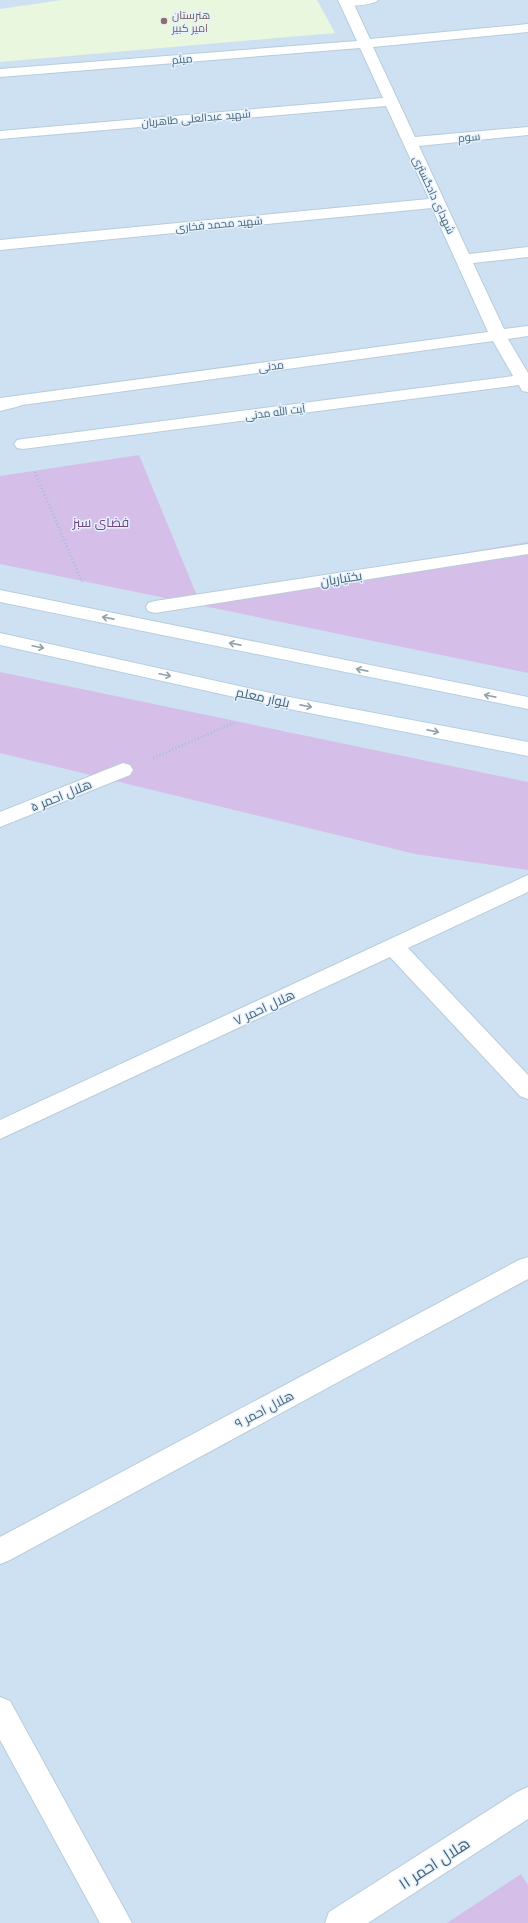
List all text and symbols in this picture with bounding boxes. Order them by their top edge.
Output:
place label: هنرستان امیر کبیر [171,9,210,35]
marker: هنرستان امیر کبیر [159,16,169,26]
street label: میثم [171,52,193,68]
street label: شهید عبدالعلی طاهریان [141,107,251,130]
street label: سوم [457,130,481,146]
street label: شهدای دادگستری [410,154,457,236]
street label: شهید محمد فخاری [175,214,263,235]
street label: مدنی [257,358,285,375]
street label: آیت الله مدنی [244,400,306,423]
park label: فضای سبز [72,515,129,530]
street label: بختیاریان [319,568,363,589]
one-way arrow [101,614,114,622]
one-way arrow [229,640,242,648]
one-way arrow [31,644,44,652]
one-way arrow [356,665,369,673]
one-way arrow [158,672,171,680]
street label: بلوار معلم [234,684,291,712]
one-way arrow [484,691,497,699]
one-way arrow [299,702,312,710]
one-way arrow [426,727,439,735]
street label: هلال احمر ۵ [28,776,94,815]
street label: هلال احمر ۷ [231,987,298,1029]
street label: هلال احمر ۹ [232,1388,297,1432]
street label: هلال احمر ۱۱ [395,1833,474,1894]

